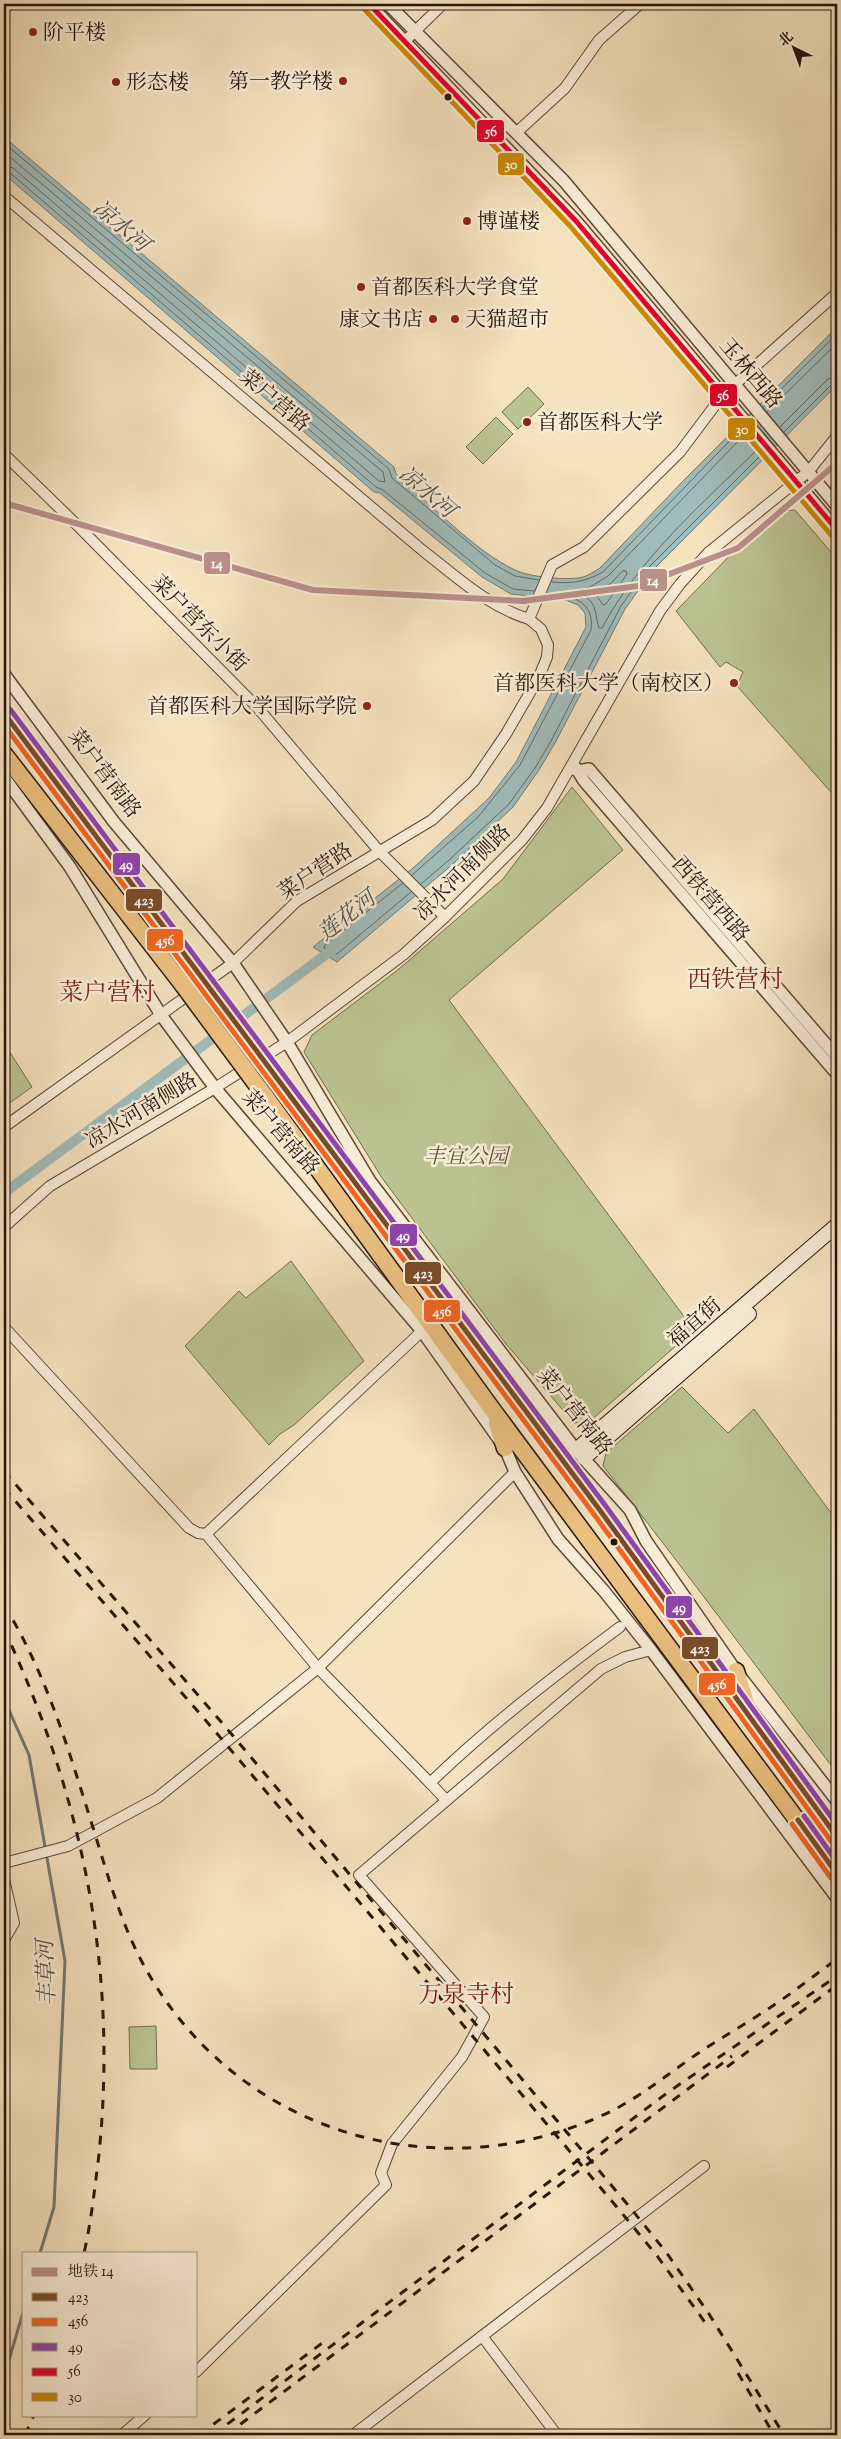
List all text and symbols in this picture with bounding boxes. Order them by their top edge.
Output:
place label: 阶平楼 [43,19,106,49]
north arrow [768,22,818,72]
marker: 阶平楼 [27,26,39,38]
text: 北 [775,28,799,52]
place label: 第一教学楼 [228,68,333,98]
place label: 形态楼 [126,69,189,99]
marker: 第一教学楼 [337,75,349,87]
marker: 形态楼 [110,76,122,88]
unlabelled marker [443,92,453,102]
line badge: 56 [476,119,505,143]
text: 56 [484,123,497,143]
line badge: 30 [497,152,525,176]
text: 30 [505,156,518,176]
water label: 凉水河 [85,194,158,264]
place label: 博谨楼 [477,208,540,238]
marker: 博谨楼 [461,215,473,227]
place label: 首都医科大学食堂 [371,274,539,304]
marker: 首都医科大学食堂 [355,281,367,293]
place label: 康文书店 [339,306,423,336]
place label: 天猫超市 [465,306,549,336]
marker: 康文书店 [427,313,439,325]
marker: 天猫超市 [449,313,461,325]
street label: 玉林西路 [711,332,788,416]
street label: 菜户营路 [232,363,316,440]
line badge: 56 [709,383,738,407]
text: 56 [716,387,729,407]
place label: 首都医科大学 [537,409,663,439]
marker: 首都医科大学 [521,416,533,428]
line badge: 30 [727,417,756,441]
text: 30 [736,421,749,441]
water label: 凉水河 [391,460,464,530]
line badge: 14 [203,551,231,575]
text: 14 [211,555,223,575]
line badge: 14 [639,568,668,592]
street label: 菜户营东小街 [143,569,254,680]
text: 14 [647,572,659,592]
place label: 首都医科大学（南校区） [493,670,724,700]
marker: 首都医科大学（南校区） [728,677,740,689]
place label: 首都医科大学国际学院 [147,693,357,723]
marker: 首都医科大学国际学院 [361,700,373,712]
street label: 菜户营南路 [60,723,147,825]
street label: 凉水河南侧路 [408,818,519,929]
street label: 菜户营路 [273,837,359,909]
street label: 西铁营西路 [664,851,755,950]
line badge: 49 [112,852,141,876]
text: 49 [118,856,133,876]
water label: 莲花河 [312,882,387,950]
line badge: 423 [125,888,163,912]
text: 423 [133,892,154,912]
line badge: 456 [146,928,184,952]
text: 456 [155,932,174,952]
district label: 西铁营村 [687,964,783,998]
district label: 菜户营村 [59,977,155,1011]
street label: 凉水河南侧路 [80,1066,204,1157]
street label: 菜户营南路 [234,1084,325,1183]
park label: 丰宜公园 [424,1143,511,1173]
line badge: 49 [389,1223,418,1247]
text: 49 [395,1227,410,1247]
line badge: 423 [404,1261,442,1285]
text: 423 [412,1265,433,1285]
street label: 福宜街 [662,1292,729,1355]
line badge: 456 [423,1299,461,1323]
text: 456 [432,1303,451,1323]
street label: 菜户营南路 [529,1362,618,1462]
unlabelled marker [609,1537,619,1547]
line badge: 49 [665,1595,693,1619]
text: 49 [671,1599,686,1619]
line badge: 423 [681,1636,719,1660]
text: 423 [689,1640,710,1660]
line badge: 456 [698,1672,736,1696]
text: 456 [707,1676,726,1696]
water label: 丰草河 [31,1935,65,2006]
district label: 万泉寺村 [418,1979,514,2013]
legend [22,2252,198,2416]
text: 地铁 14 [68,2262,114,2283]
text: 423 [68,2288,89,2309]
text: 456 [68,2312,88,2333]
text: 49 [68,2338,83,2359]
text: 56 [67,2362,81,2383]
text: 30 [68,2388,82,2409]

